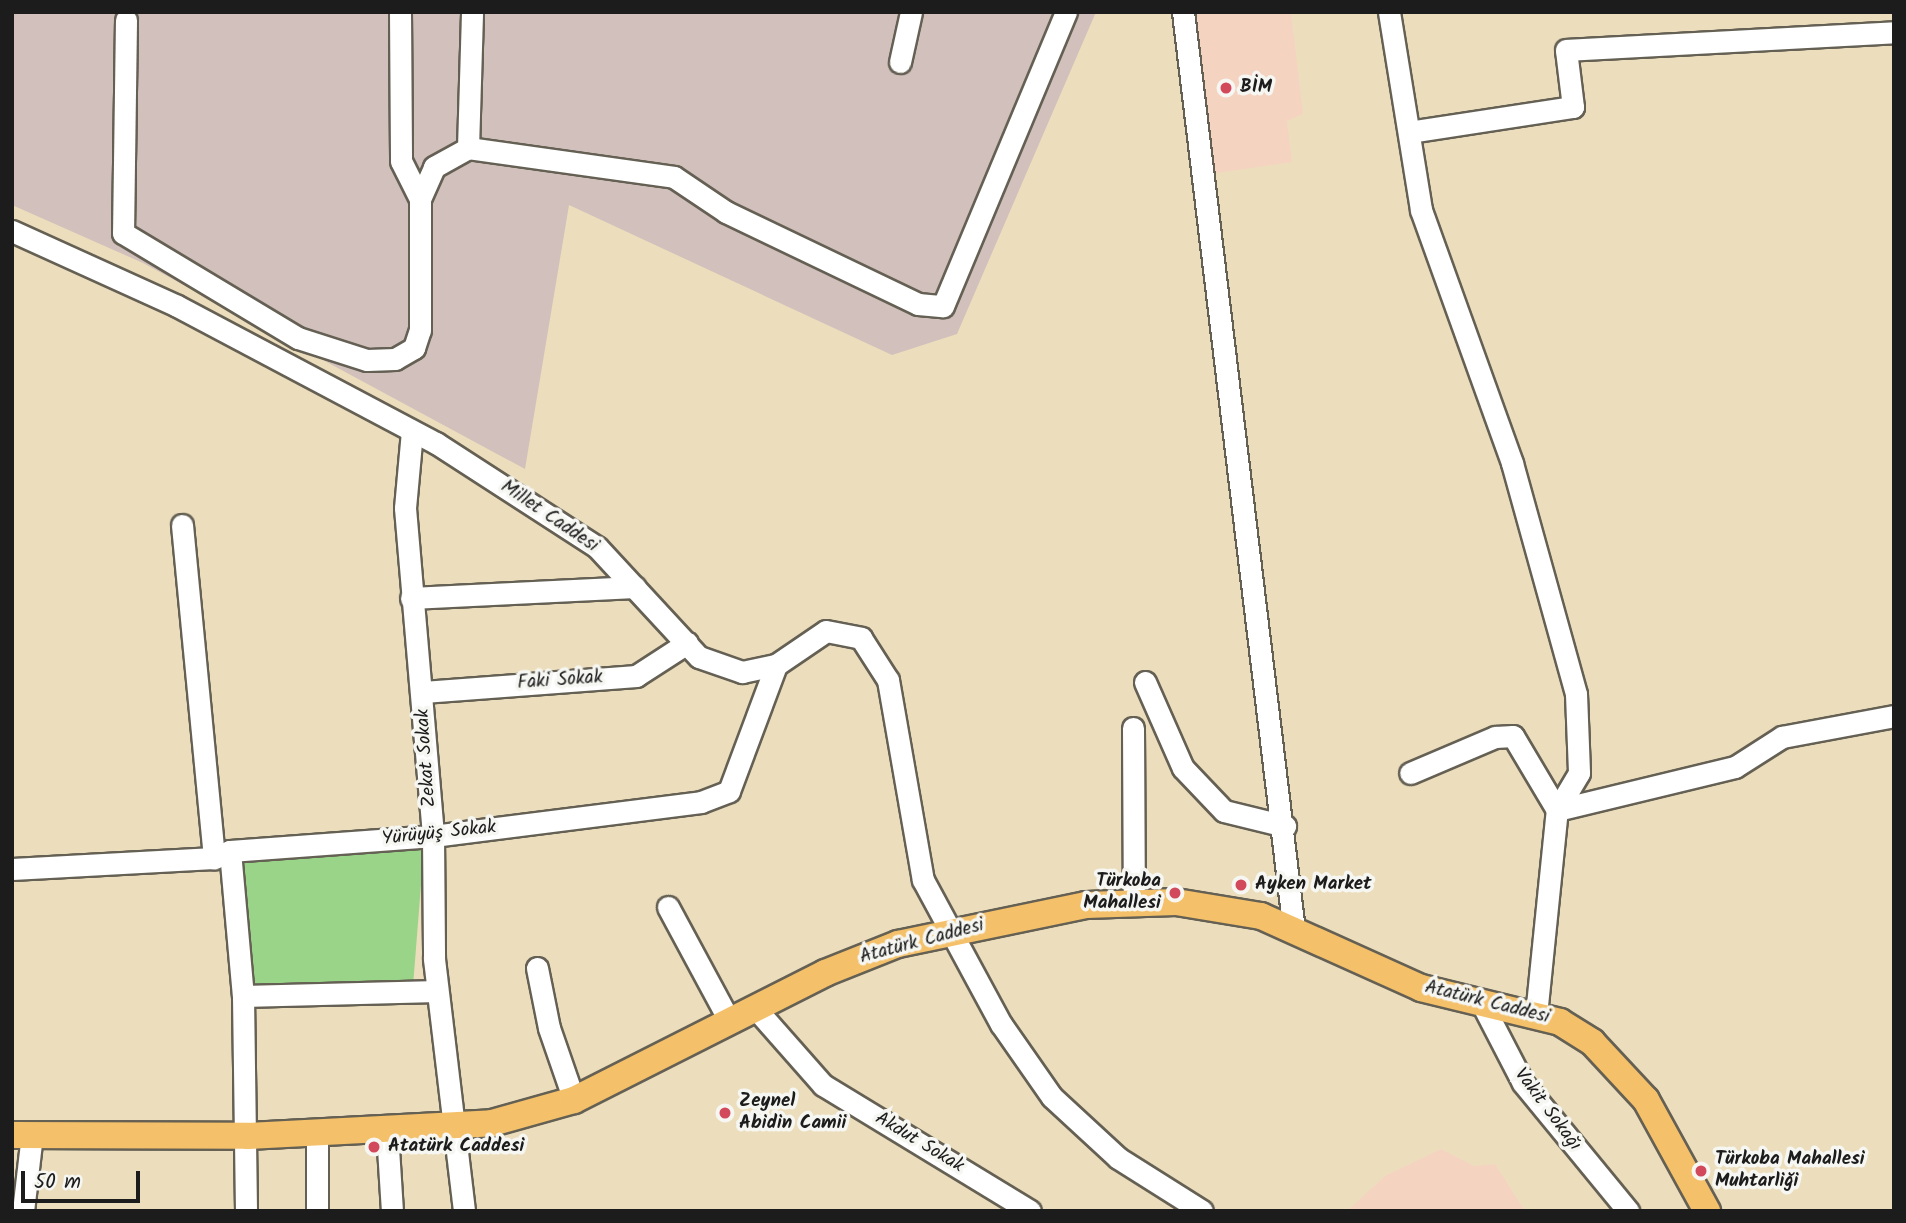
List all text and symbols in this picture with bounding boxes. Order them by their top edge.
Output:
place label: BİM [1240,77,1272,99]
marker: BİM [1218,80,1234,96]
street label: Millet Caddesi [496,476,602,558]
street label: Faki Sokak [517,667,603,695]
street label: Zekat Sokak [412,708,442,808]
street label: Yürüyüş Sokak [381,817,497,851]
place label: Türkoba Mahallesi [1083,871,1161,915]
place label: Ayken Market [1255,874,1371,896]
marker: Ayken Market [1233,877,1249,893]
marker: Türkoba Mahallesi [1167,885,1183,901]
street label: Atatürk Caddesi [857,914,987,970]
street label: Atatürk Caddesi [1422,977,1552,1029]
street label: Vakit Sokağı [1508,1064,1586,1156]
place label: Zeynel Abidin Camii [739,1091,847,1135]
marker: Zeynel Abidin Camii [717,1105,733,1121]
street label: Akdut Sokak [870,1108,968,1178]
place label: Atatürk Caddesi [388,1136,524,1158]
marker: Atatürk Caddesi [366,1139,382,1155]
place label: Türkoba Mahallesi Muhtarliği [1715,1149,1865,1193]
scale bar [24,1156,144,1200]
marker: Türkoba Mahallesi Muhtarliği [1693,1163,1709,1179]
text: 50 m [34,1166,81,1199]

